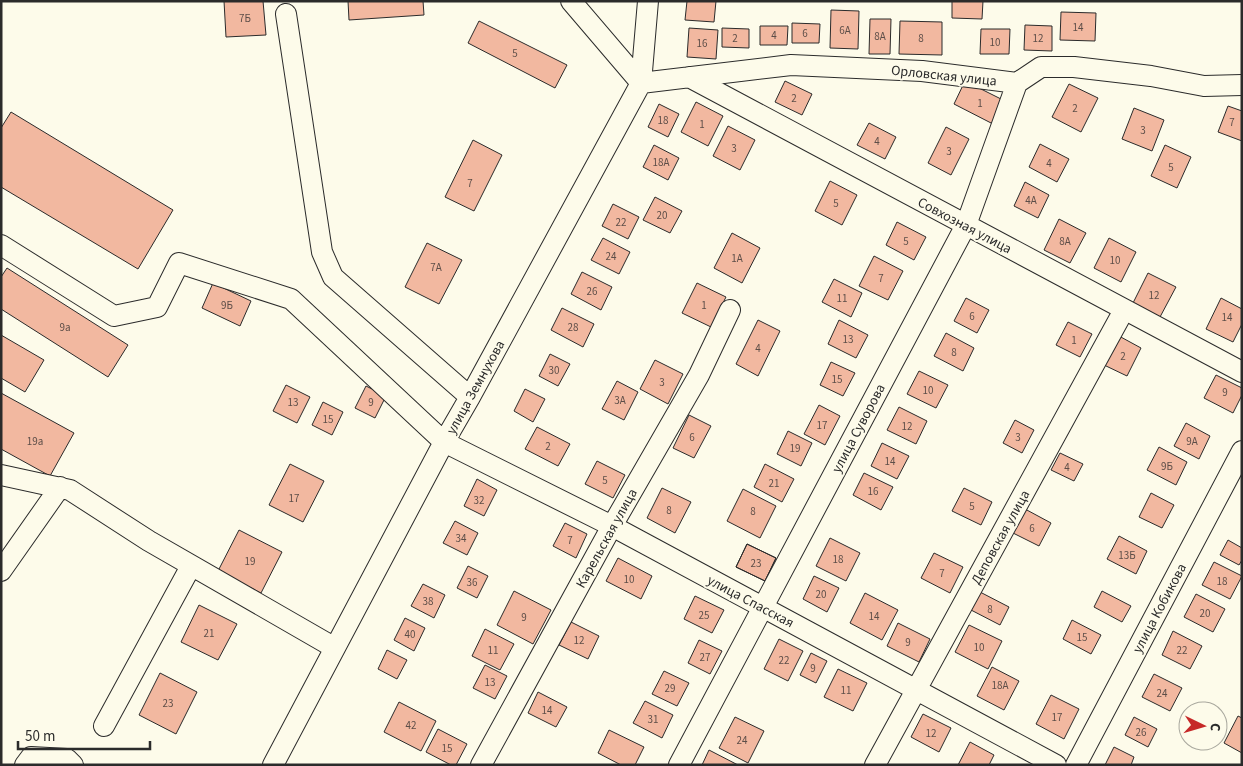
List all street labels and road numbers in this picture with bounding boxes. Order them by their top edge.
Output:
street label: Орловская улица [890,61,998,91]
street label: Совхозная улица [914,193,1015,259]
street label: улица Земнухова [442,337,510,438]
street label: улица Суворова [827,380,891,476]
street label: Карельская улица [571,485,643,592]
street label: Деповская улица [967,487,1035,588]
street label: улица Кобикова [1128,560,1192,657]
street label: улица Спасская [704,571,798,633]

